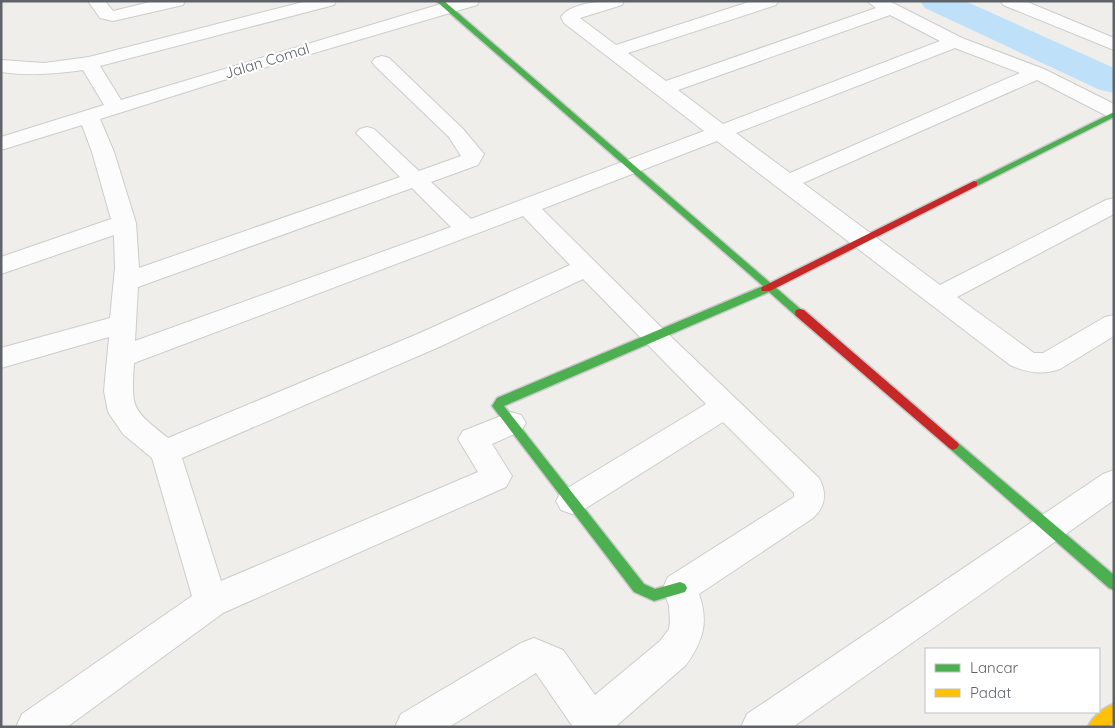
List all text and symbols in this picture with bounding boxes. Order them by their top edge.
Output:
street label: Jalan Comal [222,39,312,82]
legend [925,648,1100,713]
text: Lancar [970,658,1019,677]
text: Padat [970,683,1011,702]

